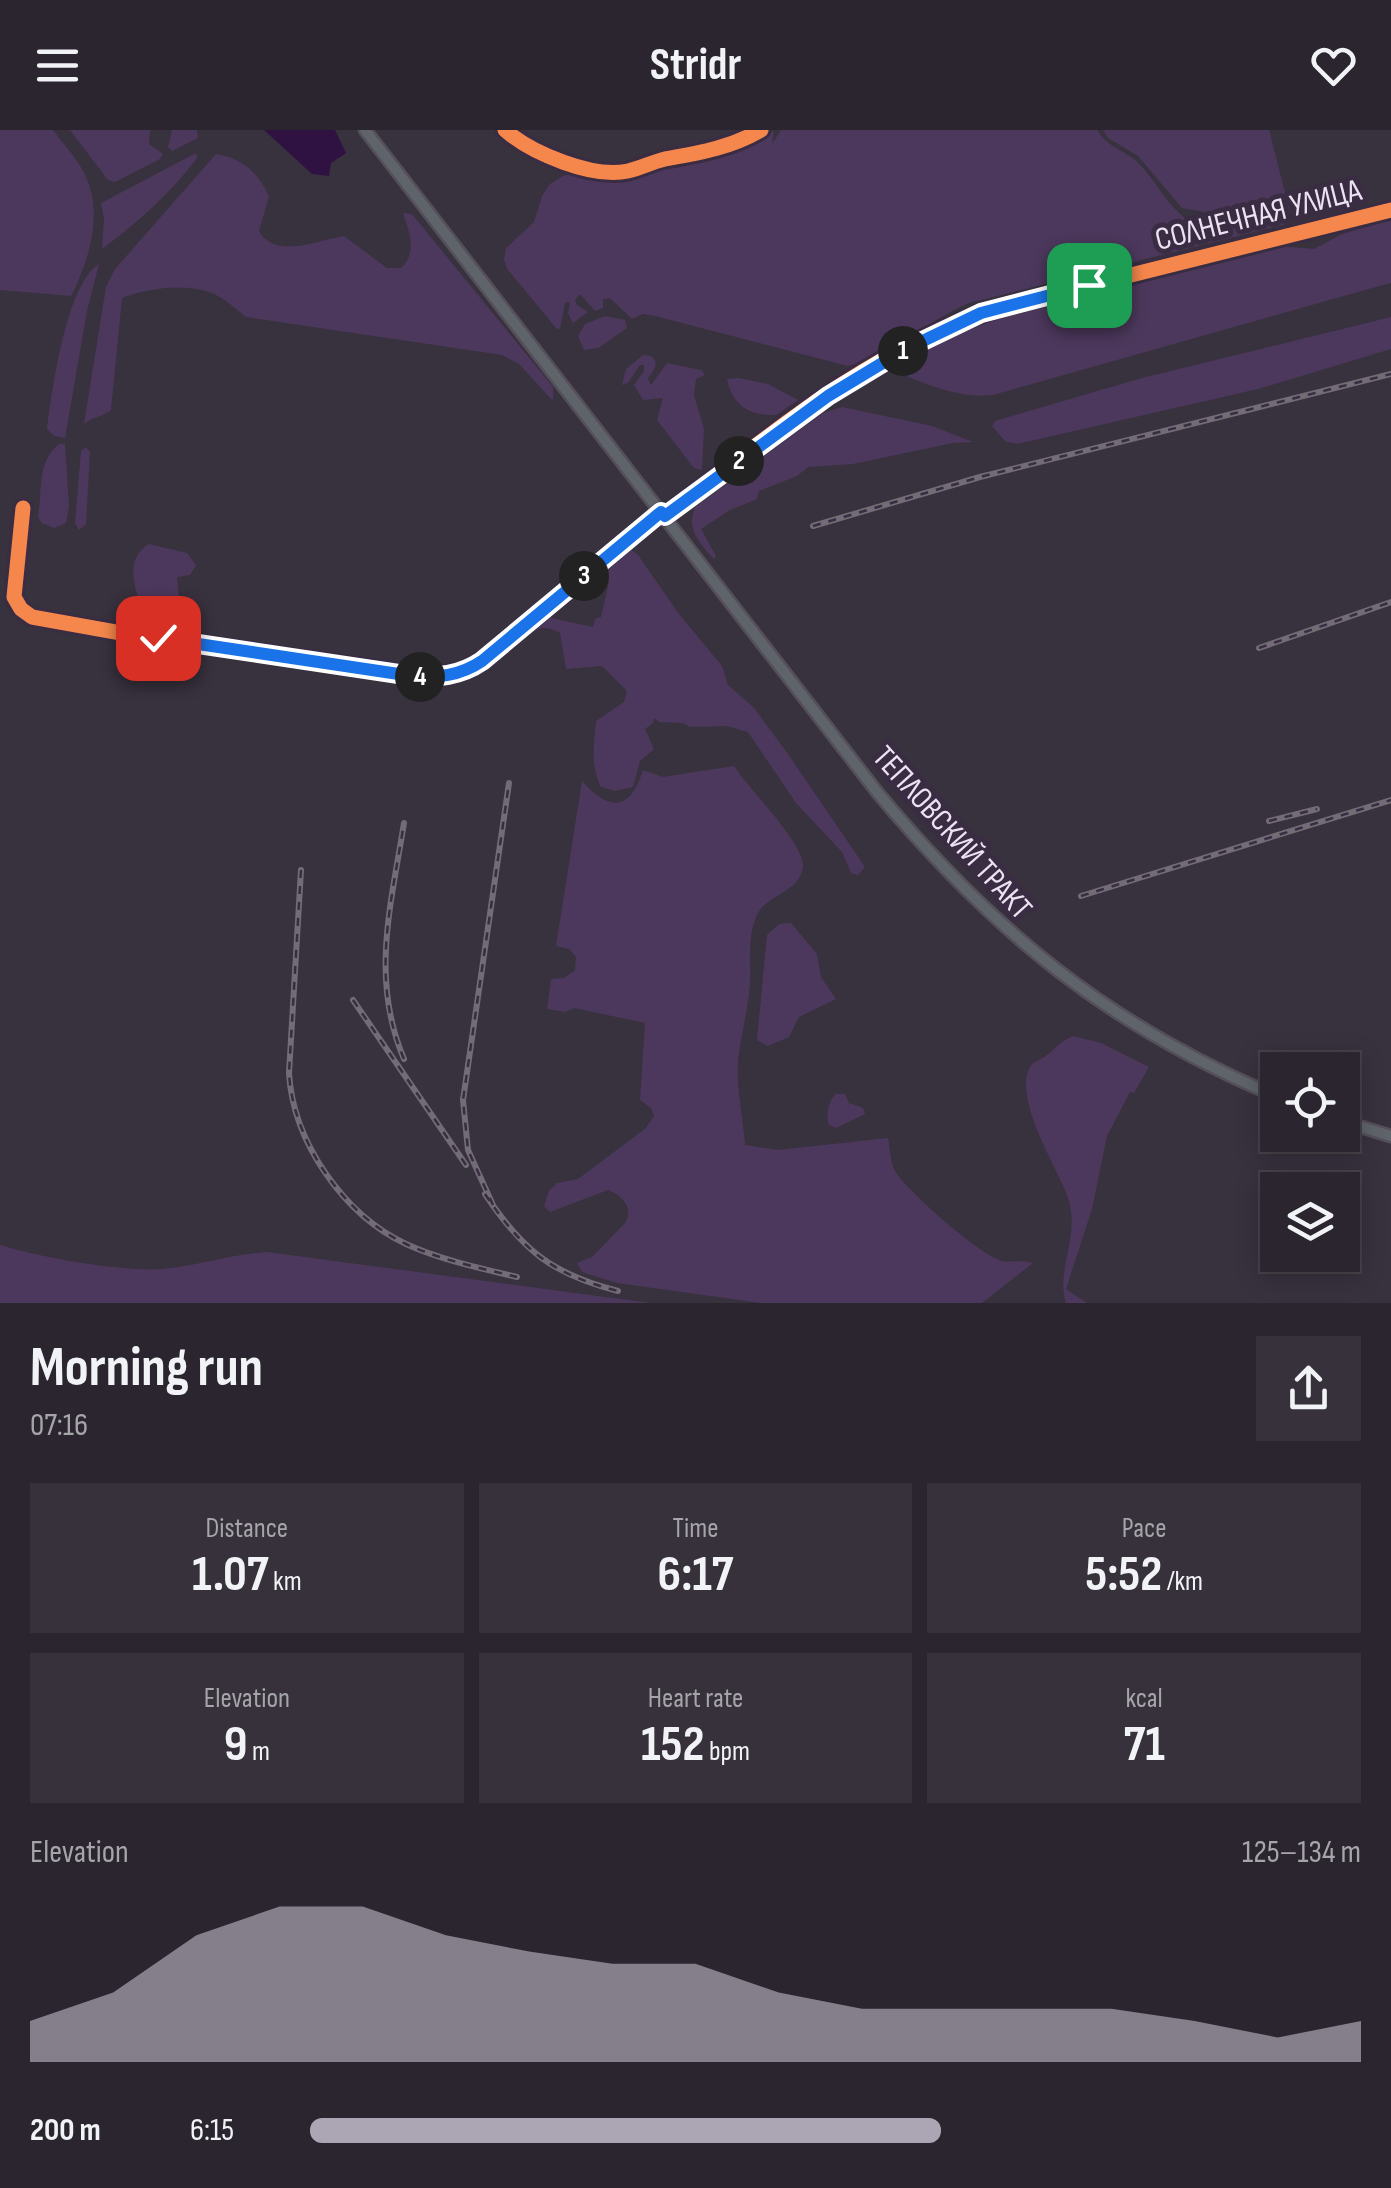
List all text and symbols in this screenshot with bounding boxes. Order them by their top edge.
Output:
icon: menu [30,38,85,93]
text: Stridr [650,38,741,93]
icon: heart [1306,38,1361,93]
street label: СОЛНЕЧНАЯ УЛИЦА [1151,171,1366,260]
pin [1047,243,1132,328]
icon: arrive [1062,258,1117,313]
pin: 1 [878,326,928,376]
text: 1 [898,334,908,367]
pin: 2 [714,436,764,486]
text: 2 [733,444,745,477]
pin: 3 [559,551,609,601]
text: 3 [578,559,590,592]
pin [116,596,201,681]
icon: check [131,611,186,666]
pin: 4 [395,652,445,702]
text: 4 [413,660,427,693]
street label: ТЕПЛОВСКИЙ ТРАКТ [864,738,1040,928]
map controls [1260,1052,1360,1272]
button: locate [1260,1052,1360,1152]
button: layers [1260,1172,1360,1272]
text: Morning run [30,1335,263,1402]
button: share [1256,1336,1361,1441]
text: 07:16 [30,1406,88,1445]
text: Distance [206,1512,288,1545]
text: Time [673,1512,718,1545]
text: Pace [1122,1512,1166,1545]
text: 1.07 [192,1545,269,1605]
text: 6:17 [658,1545,733,1605]
text: 5:52 [1085,1545,1162,1605]
text: km [269,1565,302,1598]
text: /km [1162,1565,1203,1598]
text: Elevation [204,1682,290,1715]
text: Heart rate [648,1682,743,1715]
text: kcal [1126,1682,1163,1715]
text: 9 [224,1715,247,1775]
text: 152 [641,1715,704,1775]
text: 71 [1123,1715,1165,1775]
text: m [247,1735,270,1768]
text: bpm [704,1735,750,1768]
text: Elevation [30,1833,129,1872]
text: 125–134 m [1242,1833,1361,1872]
text: 200 m [30,2111,101,2150]
text: 6:15 [190,2111,234,2150]

